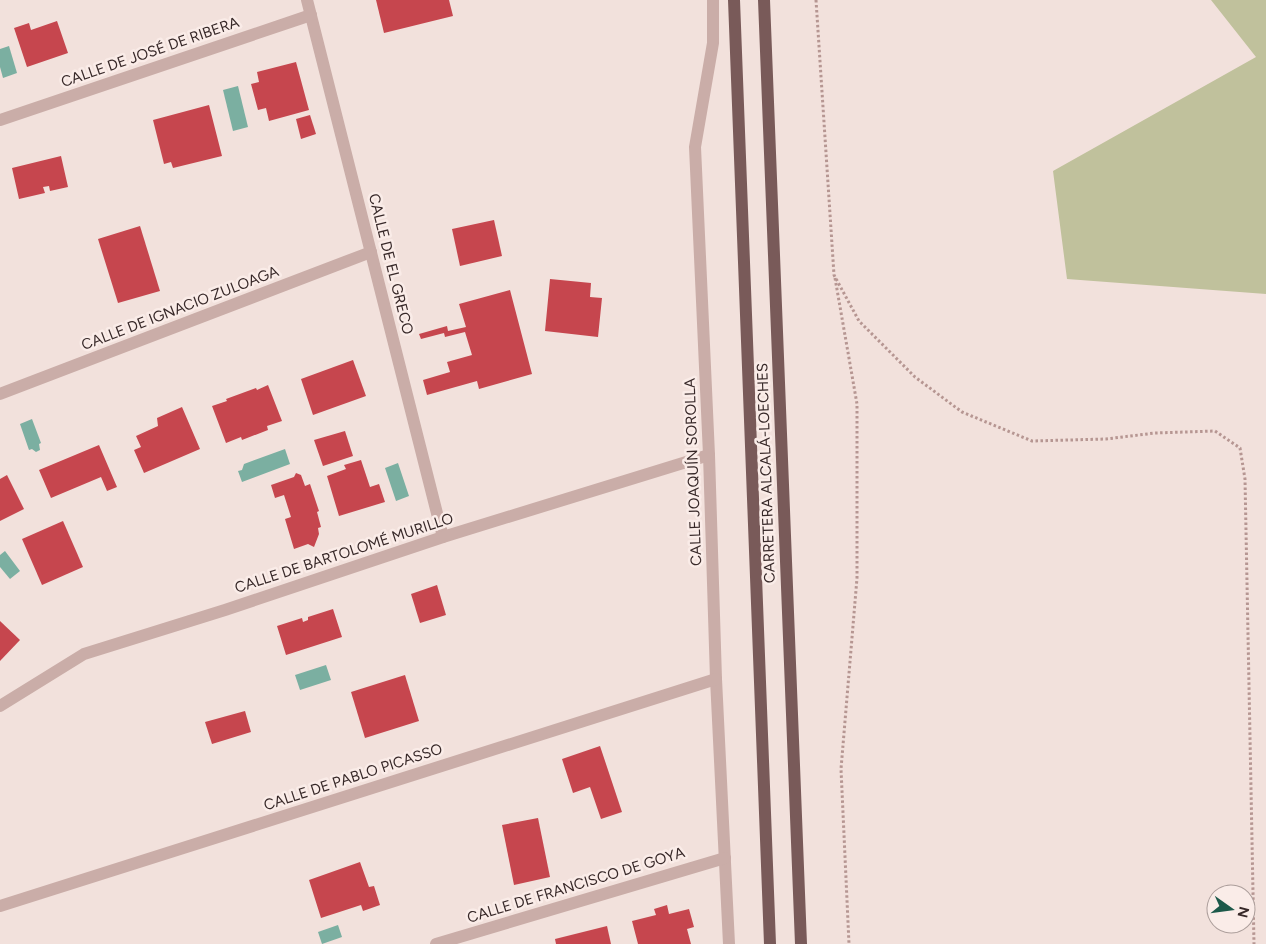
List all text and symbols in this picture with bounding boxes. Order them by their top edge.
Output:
street label: CALLE DE JOSÉ DE RIBERA [59,13,241,91]
street label: CALLE DE EL GRECO [365,192,417,336]
street label: CALLE DE IGNACIO ZULOAGA [79,262,281,354]
street label: CARRETERA ALCALÁ-LOECHES [753,363,779,583]
street label: CALLE JOAQUÍN SOROLLA [681,378,705,566]
street label: CALLE DE BARTOLOMÉ MURILLO [232,509,456,597]
street label: CALLE DE PABLO PICASSO [261,740,445,814]
street label: CALLE DE FRANCISCO DE GOYA [465,843,687,927]
north arrow [1206,884,1256,934]
text: N [1234,905,1253,919]

